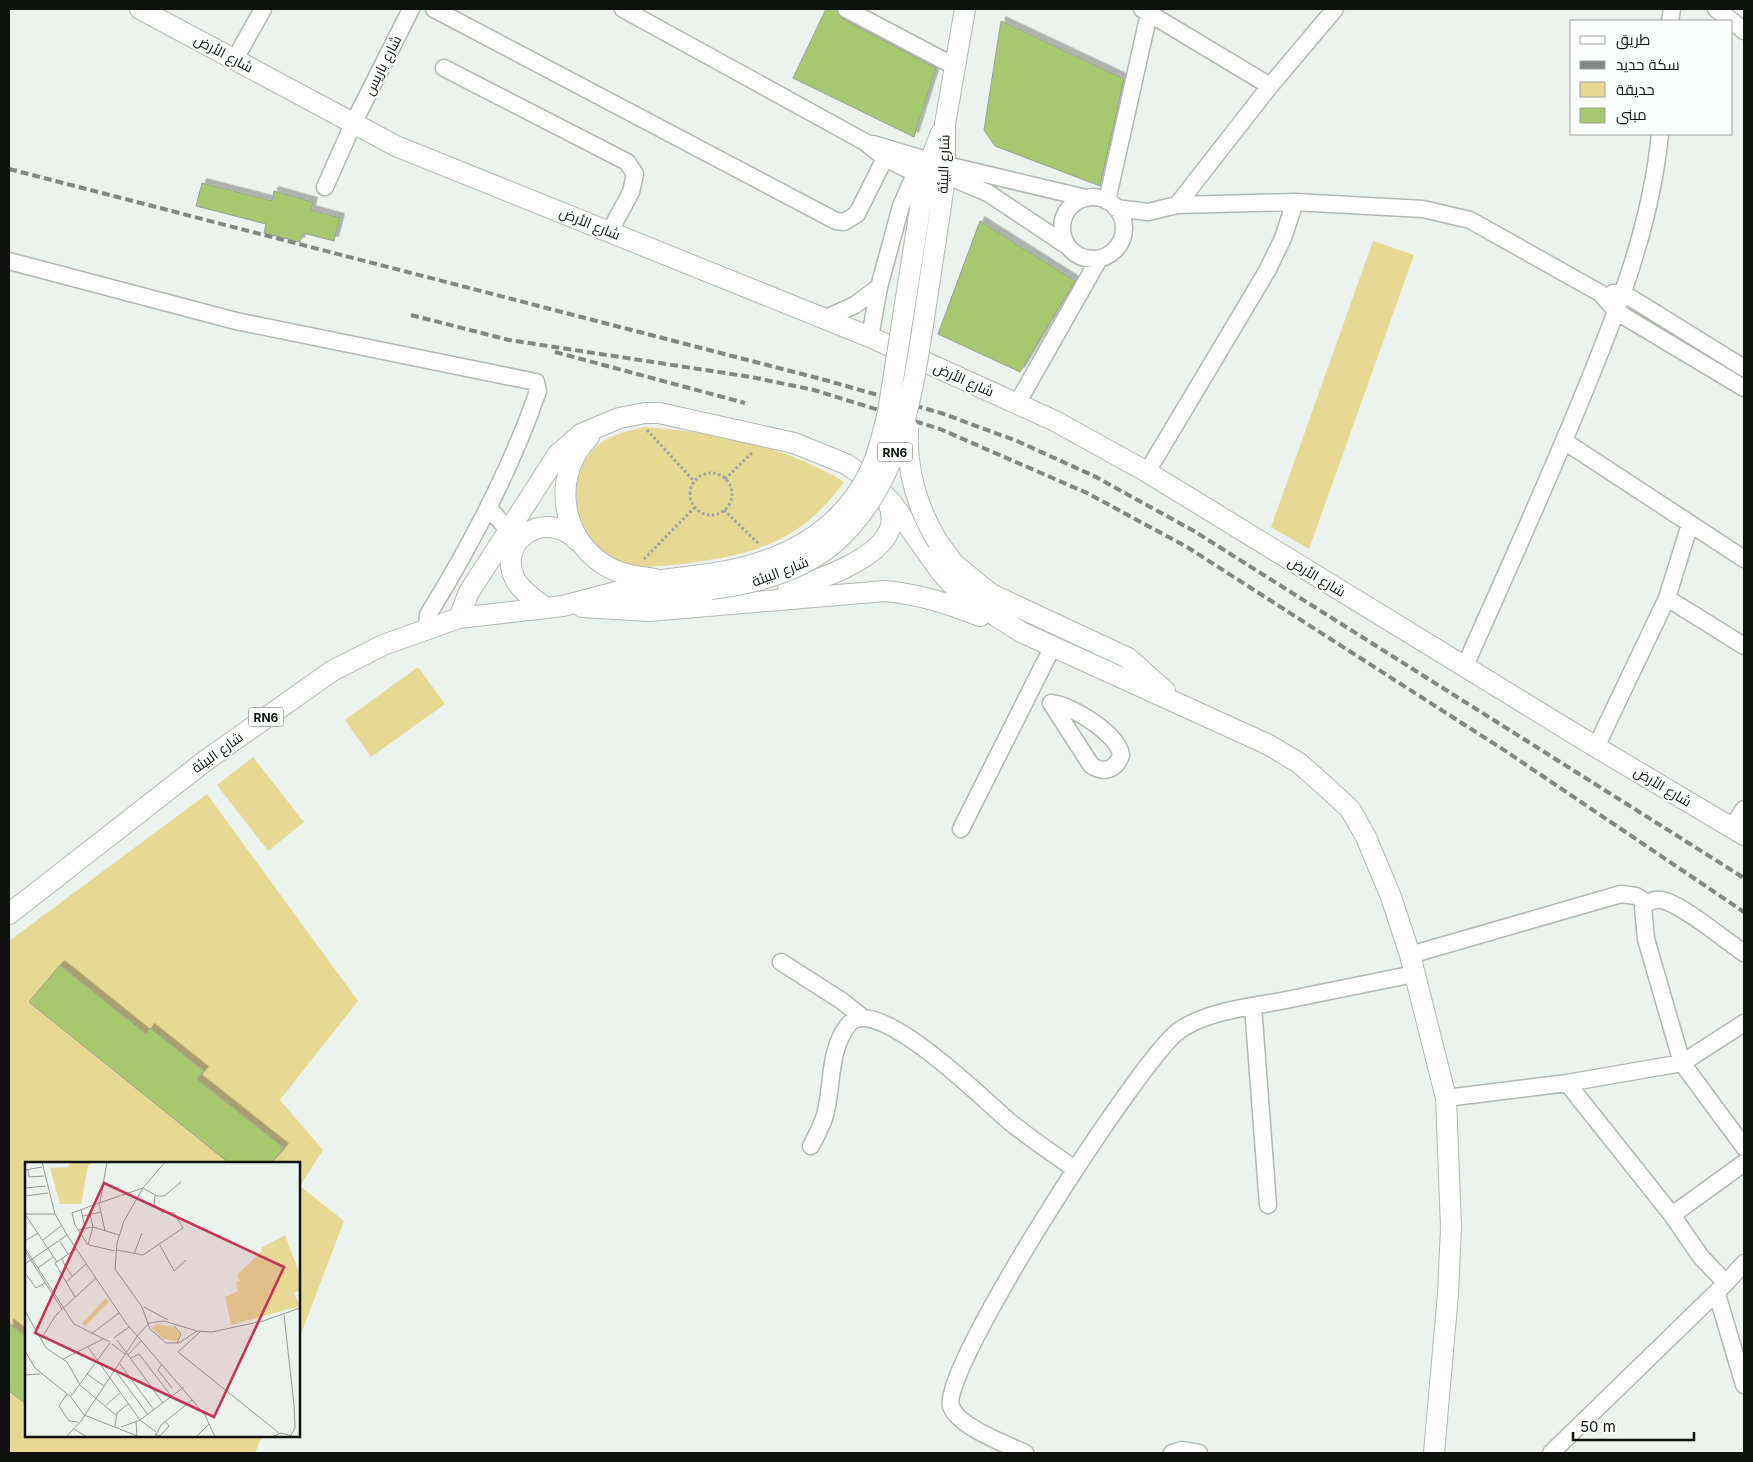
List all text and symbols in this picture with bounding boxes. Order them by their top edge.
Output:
legend [1570,20,1733,135]
street label: شارع الأرض [191,30,256,76]
text: طريق [1616,30,1650,50]
street label: شارع باريس [360,32,405,98]
text: سكة حديد [1616,55,1680,74]
text: حديقة [1616,80,1655,99]
text: مبنى [1616,105,1647,125]
street label: شارع البيئة [933,134,954,194]
street label: شارع الأرض [557,203,623,244]
street label: شارع الأرض [931,358,997,401]
road number: RN6 [878,442,912,462]
street label: شارع البيئة [749,552,811,590]
street label: شارع الأرض [1285,552,1349,601]
road number: RN6 [248,708,284,726]
street label: شارع البيئة [188,728,247,777]
street label: شارع الأرض [1631,762,1695,811]
inset map [25,1162,300,1437]
scale bar [1573,1410,1694,1442]
text: 50 m [1580,1417,1616,1436]

